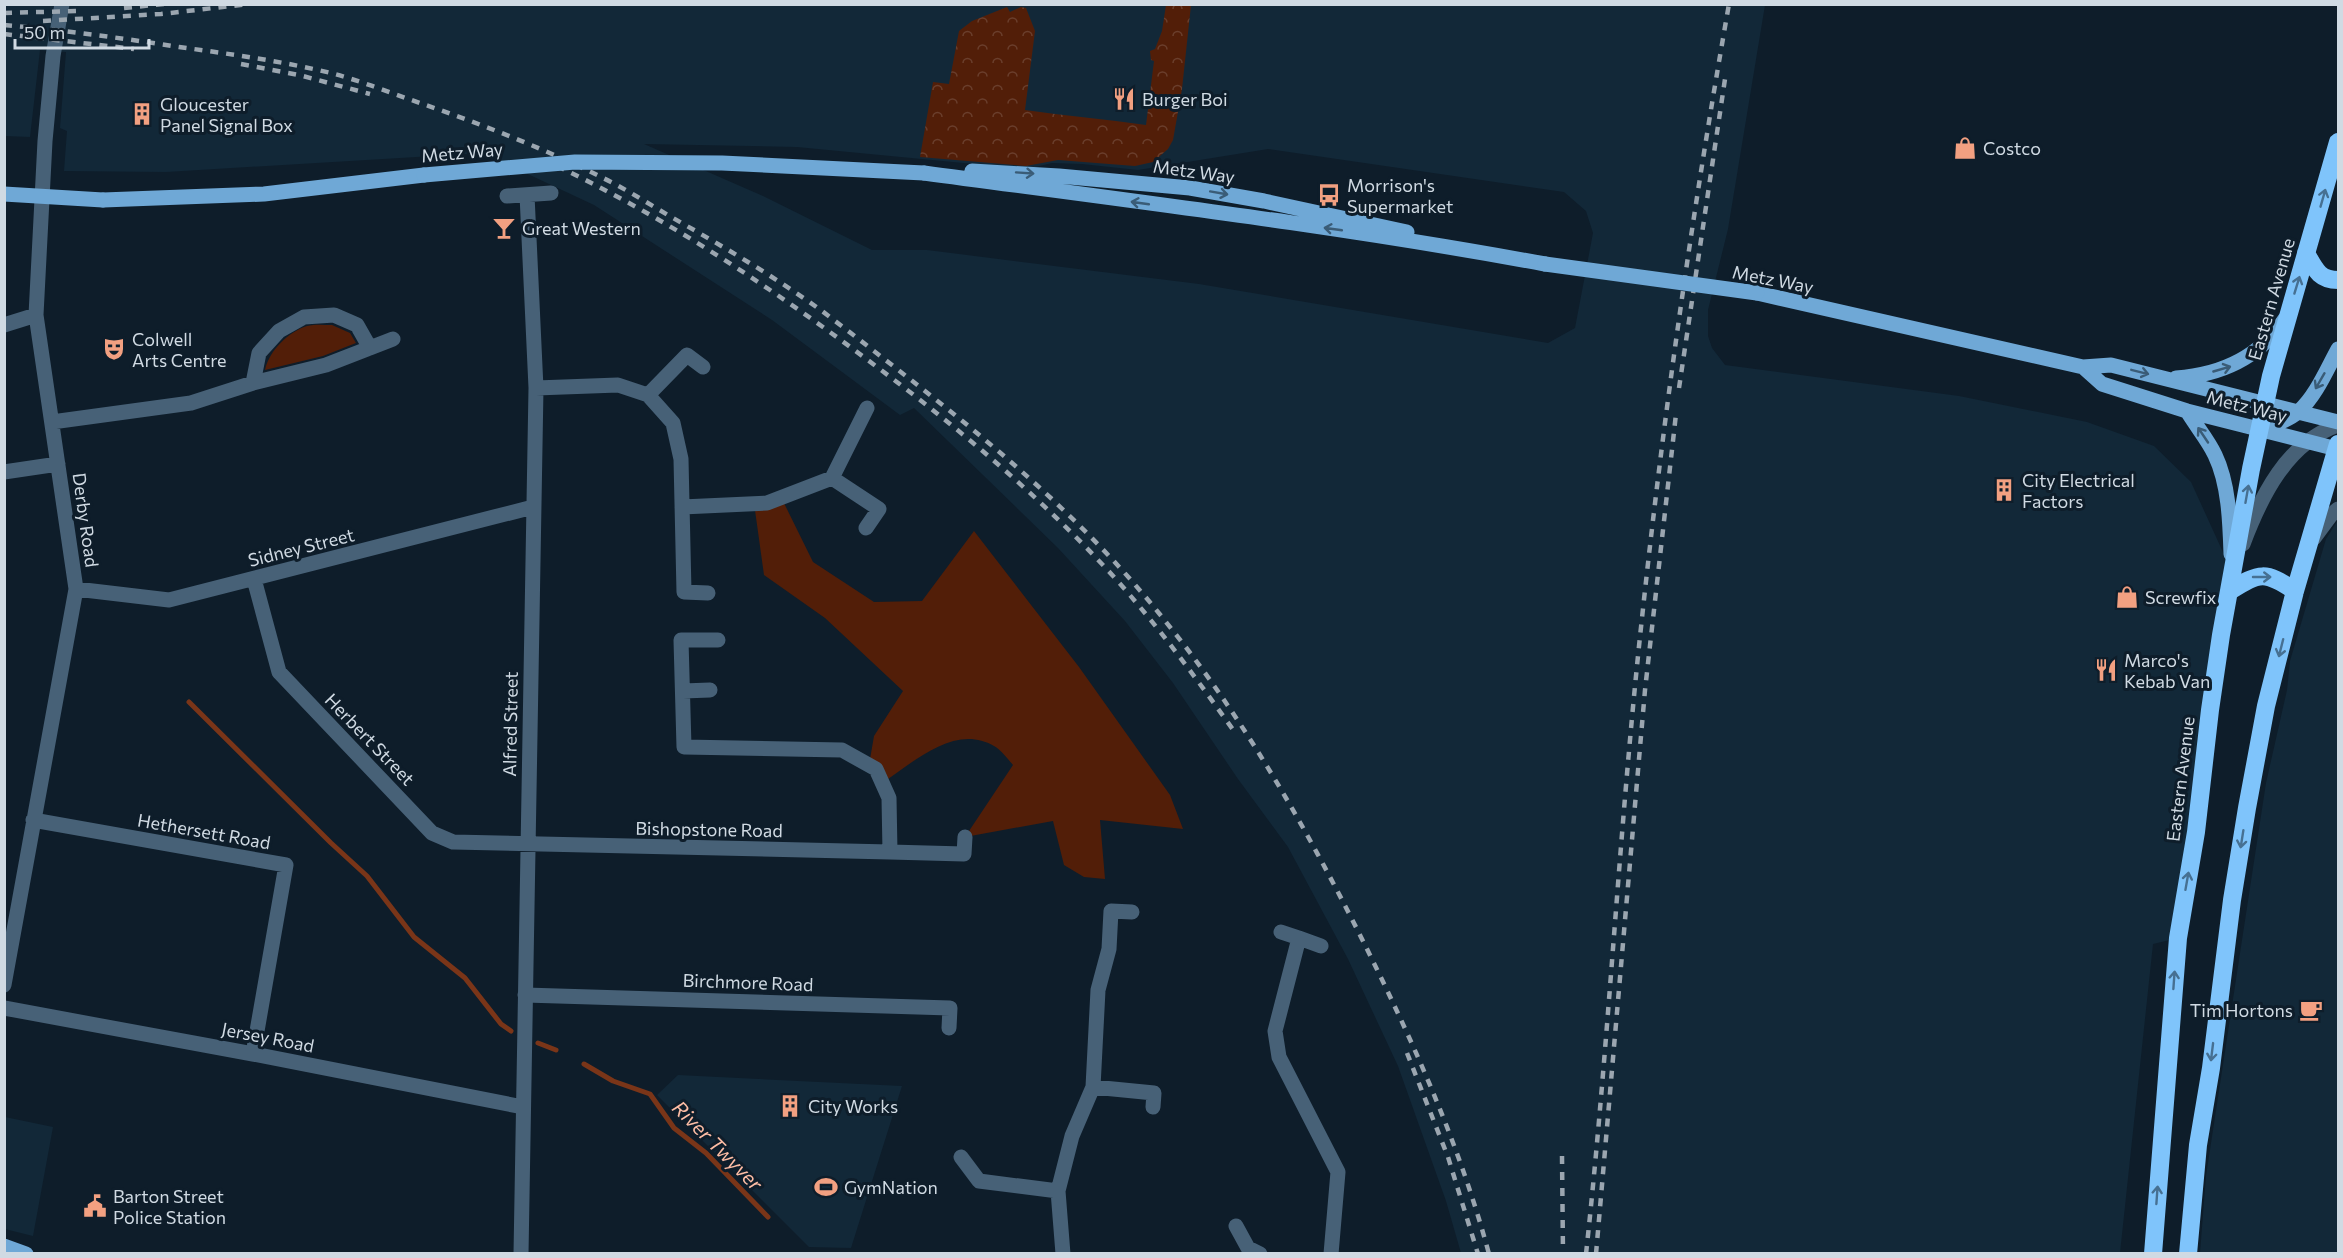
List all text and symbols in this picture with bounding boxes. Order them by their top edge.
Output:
scale bar [15,12,148,50]
text: 50 m [24,21,65,43]
restaurant icon: Burger Boi [1111,86,1137,112]
place label: Burger Boi [1142,88,1228,110]
place label: Gloucester Panel Signal Box [160,93,293,136]
building icon: Gloucester Panel Signal Box [129,101,155,127]
shop icon: Costco [1952,135,1978,161]
street label: Metz Way [420,137,504,167]
place label: Costco [1983,137,2041,159]
street label: Metz Way [1152,154,1236,188]
one-way arrow [1014,168,1034,179]
place label: Morrison's Supermarket [1347,174,1453,217]
bus stop icon: Morrison's Supermarket [1316,182,1342,208]
one-way arrow [1208,188,1228,199]
one-way arrow [2318,189,2329,208]
one-way arrow [1130,197,1150,208]
bar icon: Great Western [491,215,517,241]
place label: Great Western [522,217,641,239]
one-way arrow [1324,224,1343,235]
street label: Eastern Avenue [2243,235,2299,363]
street label: Metz Way [1731,260,1815,298]
one-way arrow [2292,276,2303,295]
place label: Colwell Arts Centre [132,328,227,371]
theatre icon: Colwell Arts Centre [101,336,127,362]
one-way arrow [2212,363,2231,374]
one-way arrow [2130,367,2149,379]
one-way arrow [2314,372,2326,389]
street label: Metz Way [2204,385,2290,427]
one-way arrow [2196,427,2208,444]
place label: City Electrical Factors [2022,469,2135,512]
street label: Derby Road [68,471,104,569]
building icon: City Electrical Factors [1991,477,2017,503]
one-way arrow [2241,485,2252,504]
street label: Sidney Street [246,523,356,571]
one-way arrow [2252,571,2272,583]
shop icon: Screwfix [2114,584,2140,610]
place label: Screwfix [2145,586,2217,608]
one-way arrow [2274,638,2286,657]
place label: Marco's Kebab Van [2124,649,2210,692]
restaurant icon: Marco's Kebab Van [2093,657,2119,683]
street label: Alfred Street [498,671,522,777]
street label: Herbert Street [321,688,419,790]
street label: Eastern Avenue [2161,715,2199,843]
street label: Hethersett Road [136,808,272,854]
street label: Bishopstone Road [635,817,783,841]
one-way arrow [2236,828,2247,848]
one-way arrow [2182,871,2193,891]
street label: Birchmore Road [682,969,814,995]
one-way arrow [2169,970,2180,990]
cafe icon: Tim Hortons [2298,997,2324,1023]
place label: Tim Hortons [2190,999,2293,1021]
street label: Jersey Road [220,1017,316,1057]
one-way arrow [2207,1042,2218,1062]
building icon: City Works [777,1093,803,1119]
water label: River Twyver [668,1095,769,1196]
place label: City Works [808,1095,898,1117]
sports icon: GymNation [813,1174,839,1200]
place label: GymNation [844,1176,938,1198]
place label: Barton Street Police Station [113,1185,226,1228]
one-way arrow [2152,1186,2163,1206]
public building icon: Barton Street Police Station [82,1193,108,1219]

